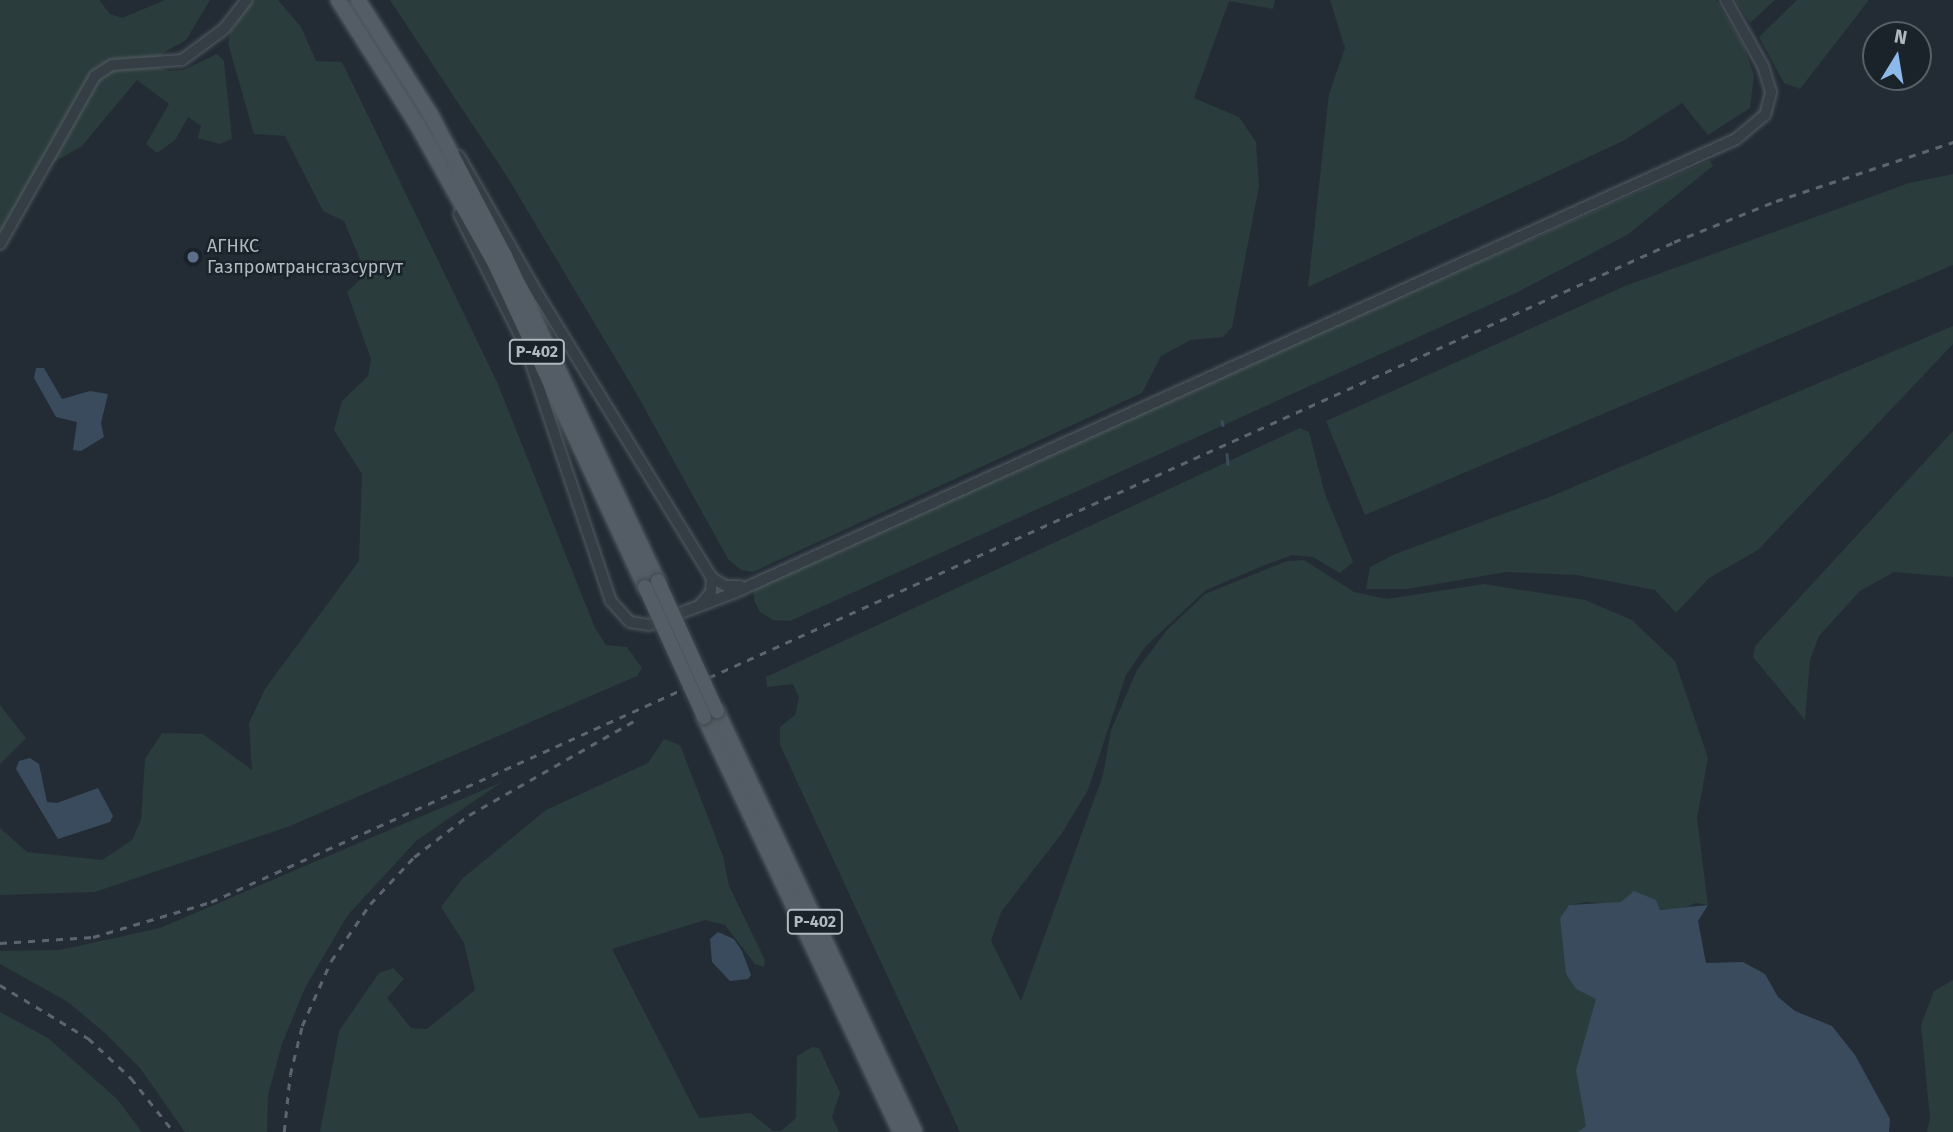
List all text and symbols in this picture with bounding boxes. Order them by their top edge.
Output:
north arrow [1862,21,1932,91]
text: N [1892,24,1909,49]
place label: АГНКС Газпромтрансгазсургут [207,236,403,278]
marker: АГНКС Газпромтрансгазсургут [185,249,201,265]
road number: Р-402 [507,340,567,364]
road number: Р-402 [785,910,845,934]

